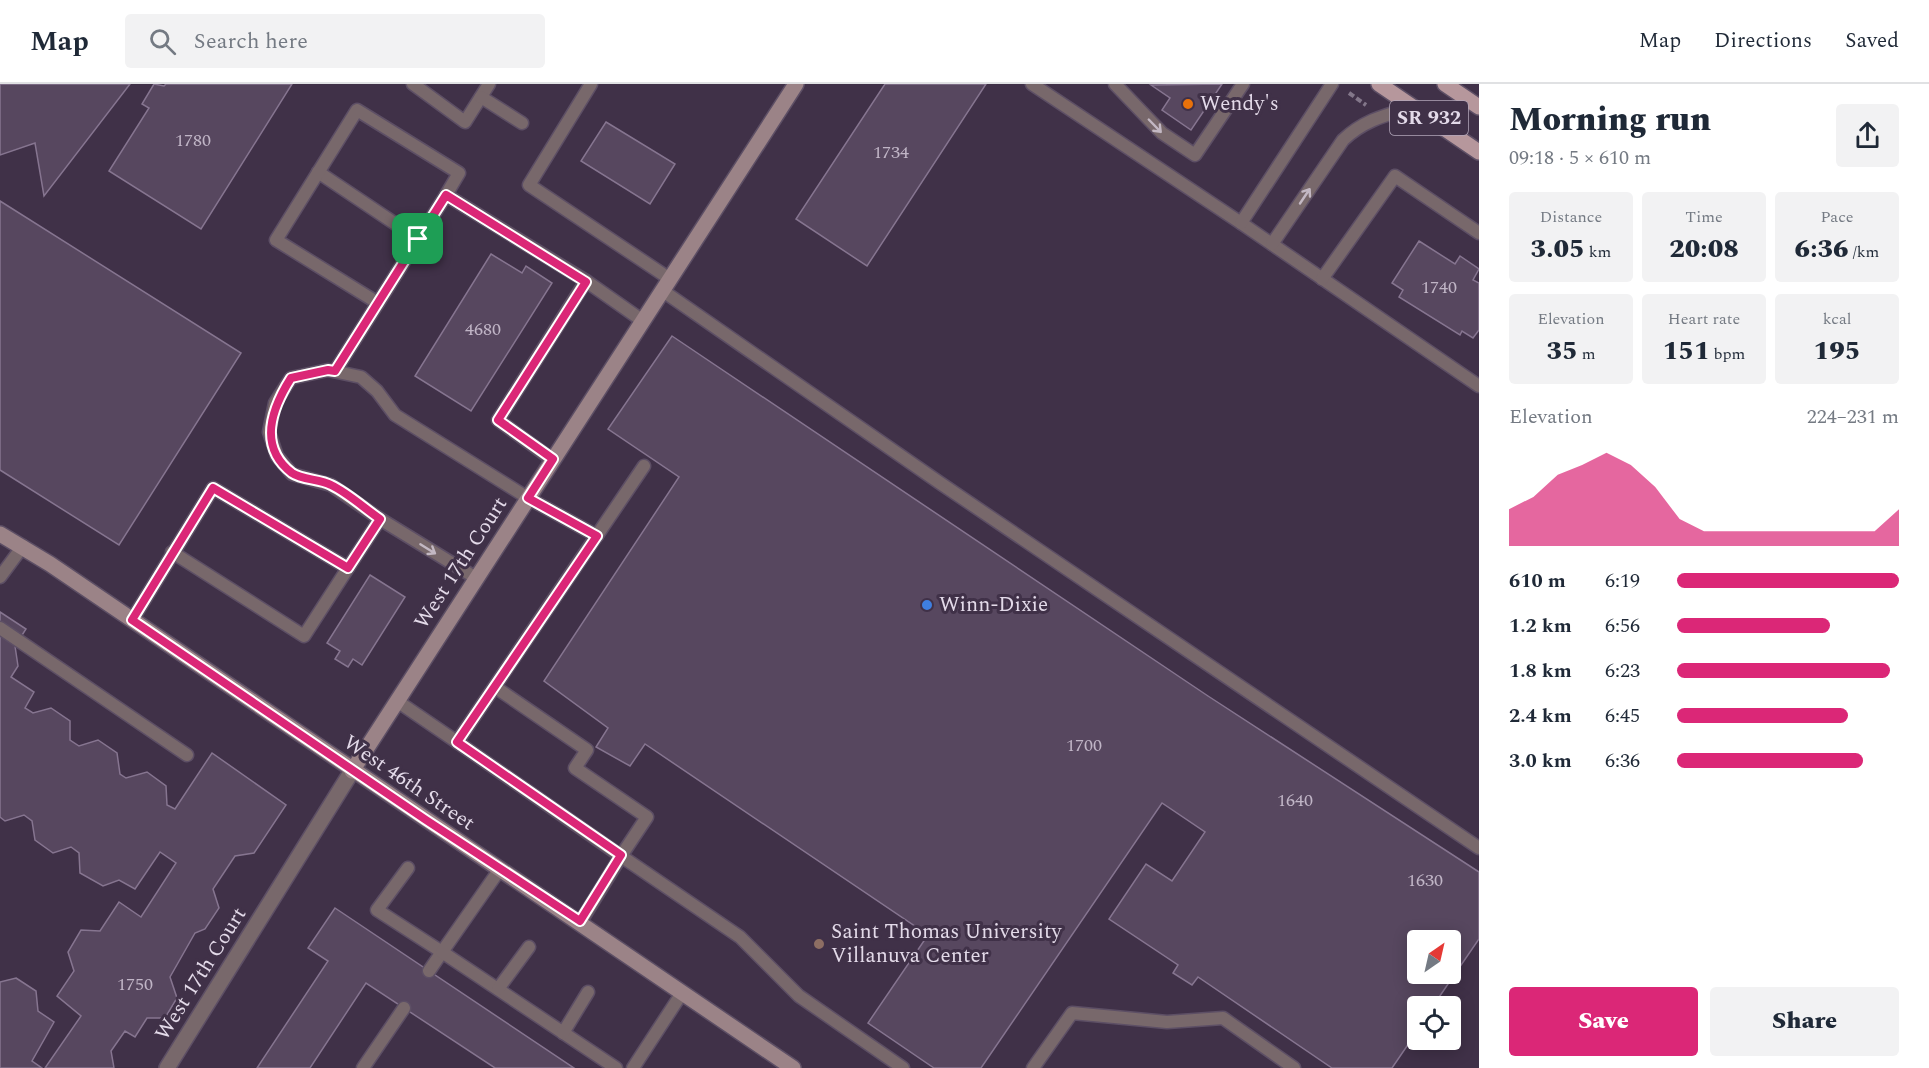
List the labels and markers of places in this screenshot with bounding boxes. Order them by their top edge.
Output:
place label: Wendy's [1200,88,1279,120]
marker: Wendy's [1181,97,1195,111]
pin [392,213,443,264]
place label: Winn-Dixie [939,589,1048,621]
marker: Winn-Dixie [920,598,934,612]
place label: Saint Thomas University Villanuva Center [831,916,1062,972]
marker: Saint Thomas University Villanuva Center [812,937,826,951]

